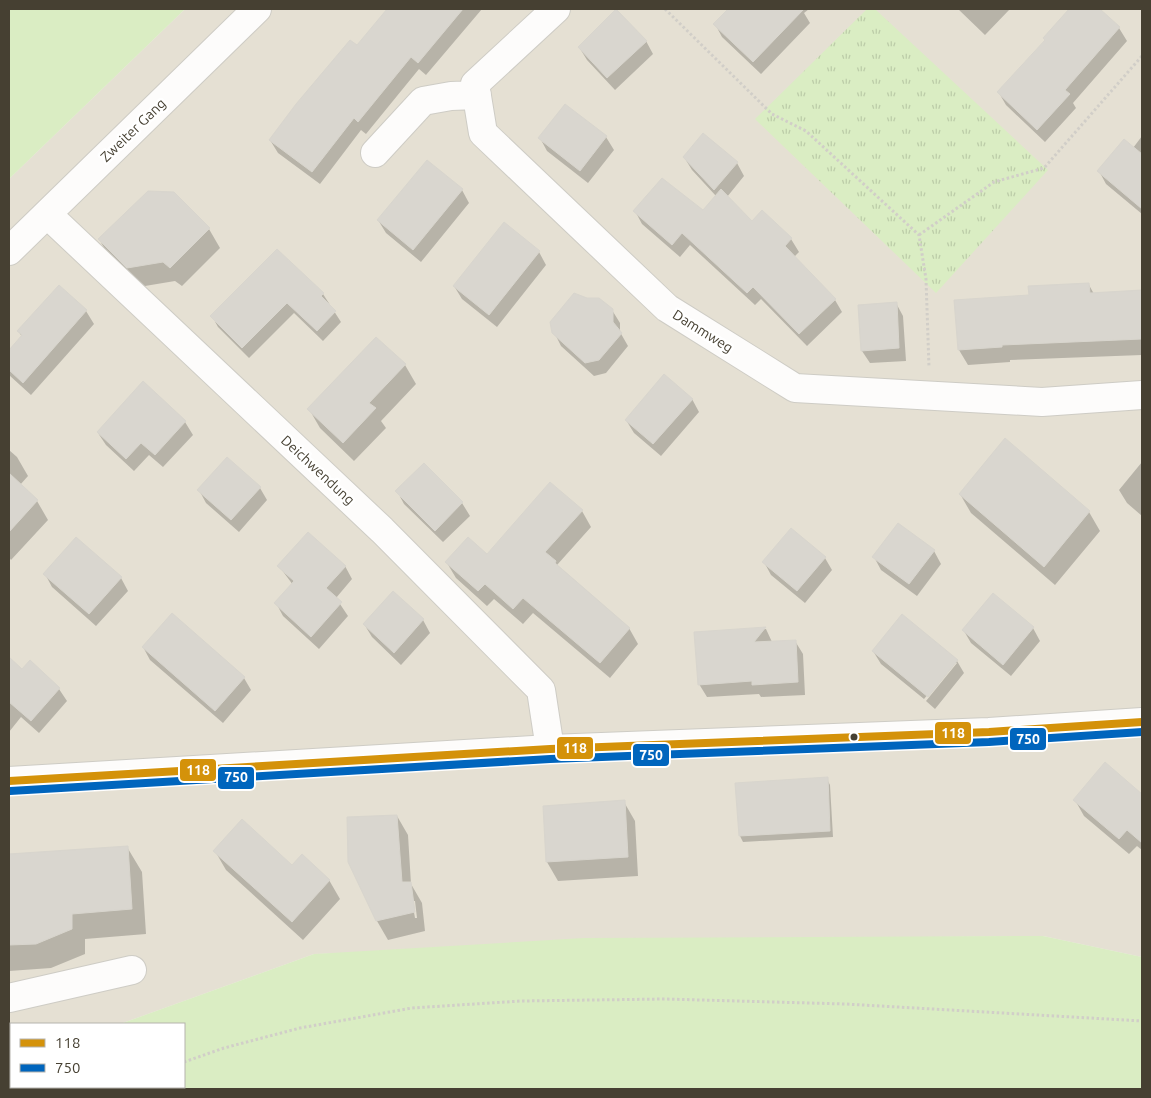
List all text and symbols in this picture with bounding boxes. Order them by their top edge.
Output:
street label: Zweiter Gang [97,95,169,165]
street label: Dammweg [670,306,736,356]
street label: Deichwendung [278,432,358,508]
line badge: 118 [934,721,972,745]
text: 118 [941,725,965,741]
line badge: 750 [1009,727,1047,751]
text: 750 [1016,731,1040,747]
unlabelled marker [849,732,859,742]
line badge: 118 [556,736,594,760]
text: 118 [563,740,587,756]
line badge: 750 [632,743,670,767]
text: 750 [639,747,663,763]
line badge: 118 [179,758,217,782]
text: 118 [186,762,210,778]
line badge: 750 [217,766,255,790]
text: 750 [224,769,248,785]
legend [10,1023,185,1088]
text: 118 [55,1034,80,1051]
text: 750 [55,1059,80,1076]

